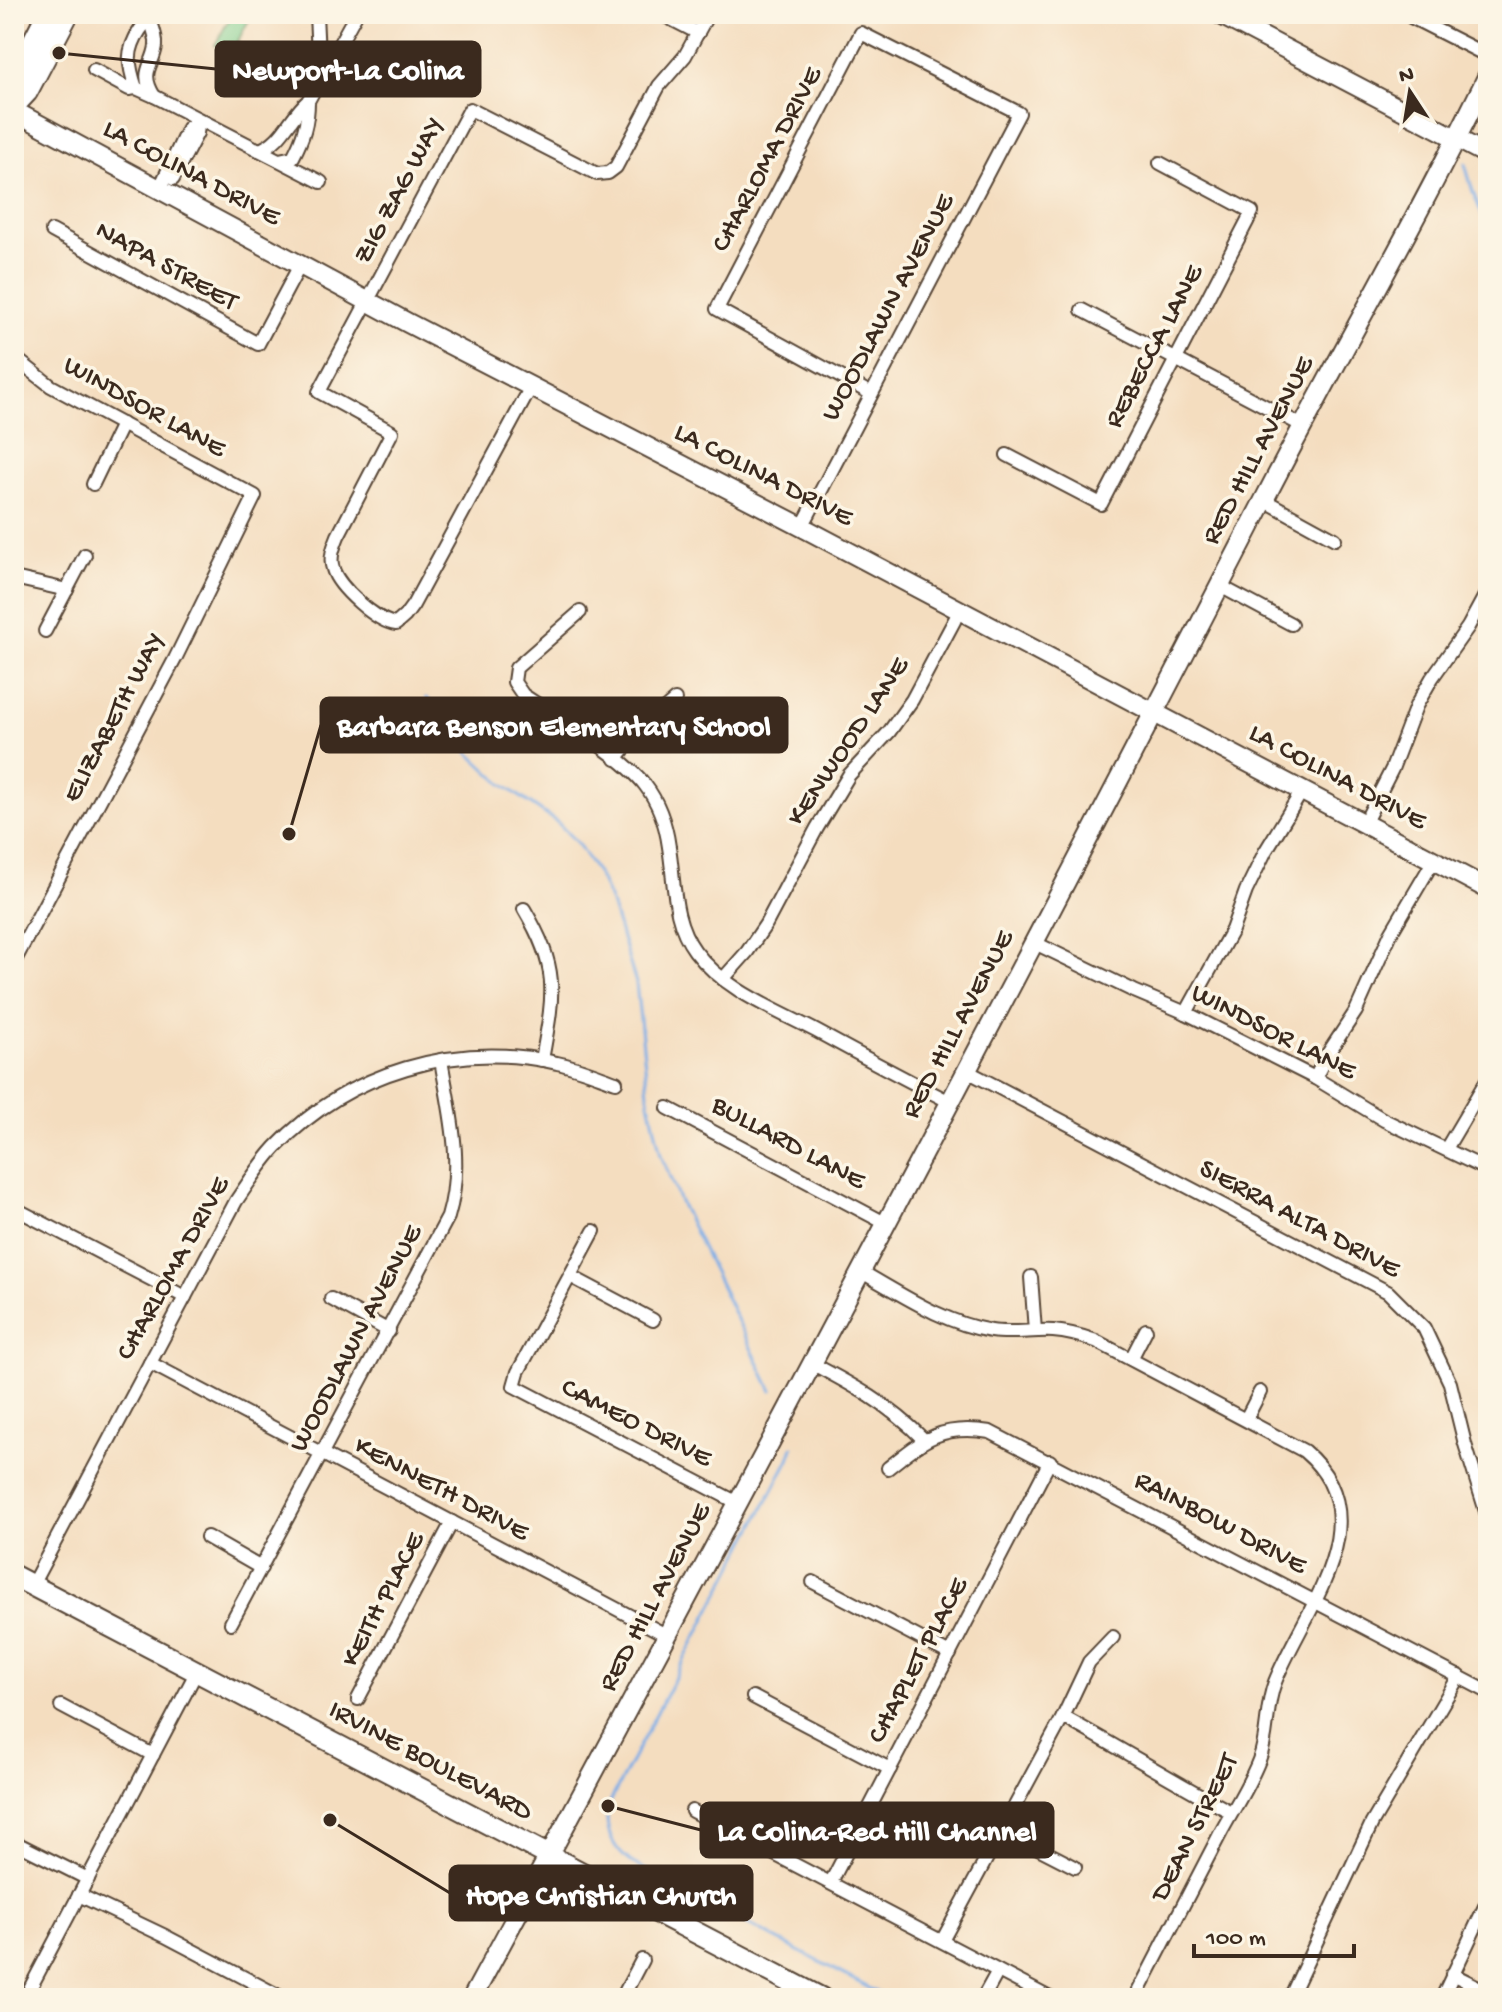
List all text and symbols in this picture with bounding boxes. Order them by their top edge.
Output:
callout: Newport-La Colina [216,42,480,96]
north arrow [1370,52,1450,132]
text: Newport-La Colina [232,56,465,91]
street label: CHARLOMA DRIVE [705,61,831,258]
text: N [1397,62,1416,91]
street label: ZIG ZAG WAY [348,112,452,270]
street label: LA COLINA DRIVE [96,113,287,235]
street label: WOODLAWN AVENUE [815,187,964,427]
street label: NAPA STREET [89,214,244,320]
street label: REBECCA LANE [1098,258,1213,434]
street label: WINDSOR LANE [57,350,232,467]
street label: RED HILL AVENUE [1196,350,1323,551]
street label: LA COLINA DRIVE [668,417,859,536]
street label: ELIZABETH WAY [56,627,174,809]
street label: KENWOOD LANE [781,650,918,832]
callout: Barbara Benson Elementary School [321,698,787,752]
text: Barbara Benson Elementary School [336,712,771,747]
street label: LA COLINA DRIVE [1242,717,1433,839]
street label: RED HILL AVENUE [896,924,1023,1125]
street label: WINDSOR LANE [1185,977,1362,1089]
street label: BULLARD LANE [705,1089,872,1199]
street label: SIERRA ALTA DRIVE [1193,1153,1407,1288]
street label: CHARLOMA DRIVE [110,1170,239,1367]
street label: WOODLAWN AVENUE [283,1218,432,1458]
street label: CAMEO DRIVE [555,1372,718,1477]
street label: KENNETH DRIVE [348,1430,535,1551]
street label: RAINBOW DRIVE [1128,1465,1313,1584]
street label: RED HILL AVENUE [593,1497,720,1698]
street label: KEITH PLACE [335,1526,434,1673]
street label: CHAPLET PLACE [861,1571,977,1750]
street label: IRVINE BOULEVARD [322,1694,538,1830]
street label: DEAN STREET [1144,1748,1248,1909]
callout: La Colina-Red Hill Channel [701,1803,1053,1857]
text: La Colina-Red Hill Channel [717,1817,1037,1852]
callout: Hope Christian Church [450,1866,752,1920]
text: Hope Christian Church [466,1881,736,1916]
scale bar [1194,1908,1354,1958]
text: 100 m [1205,1925,1266,1954]

